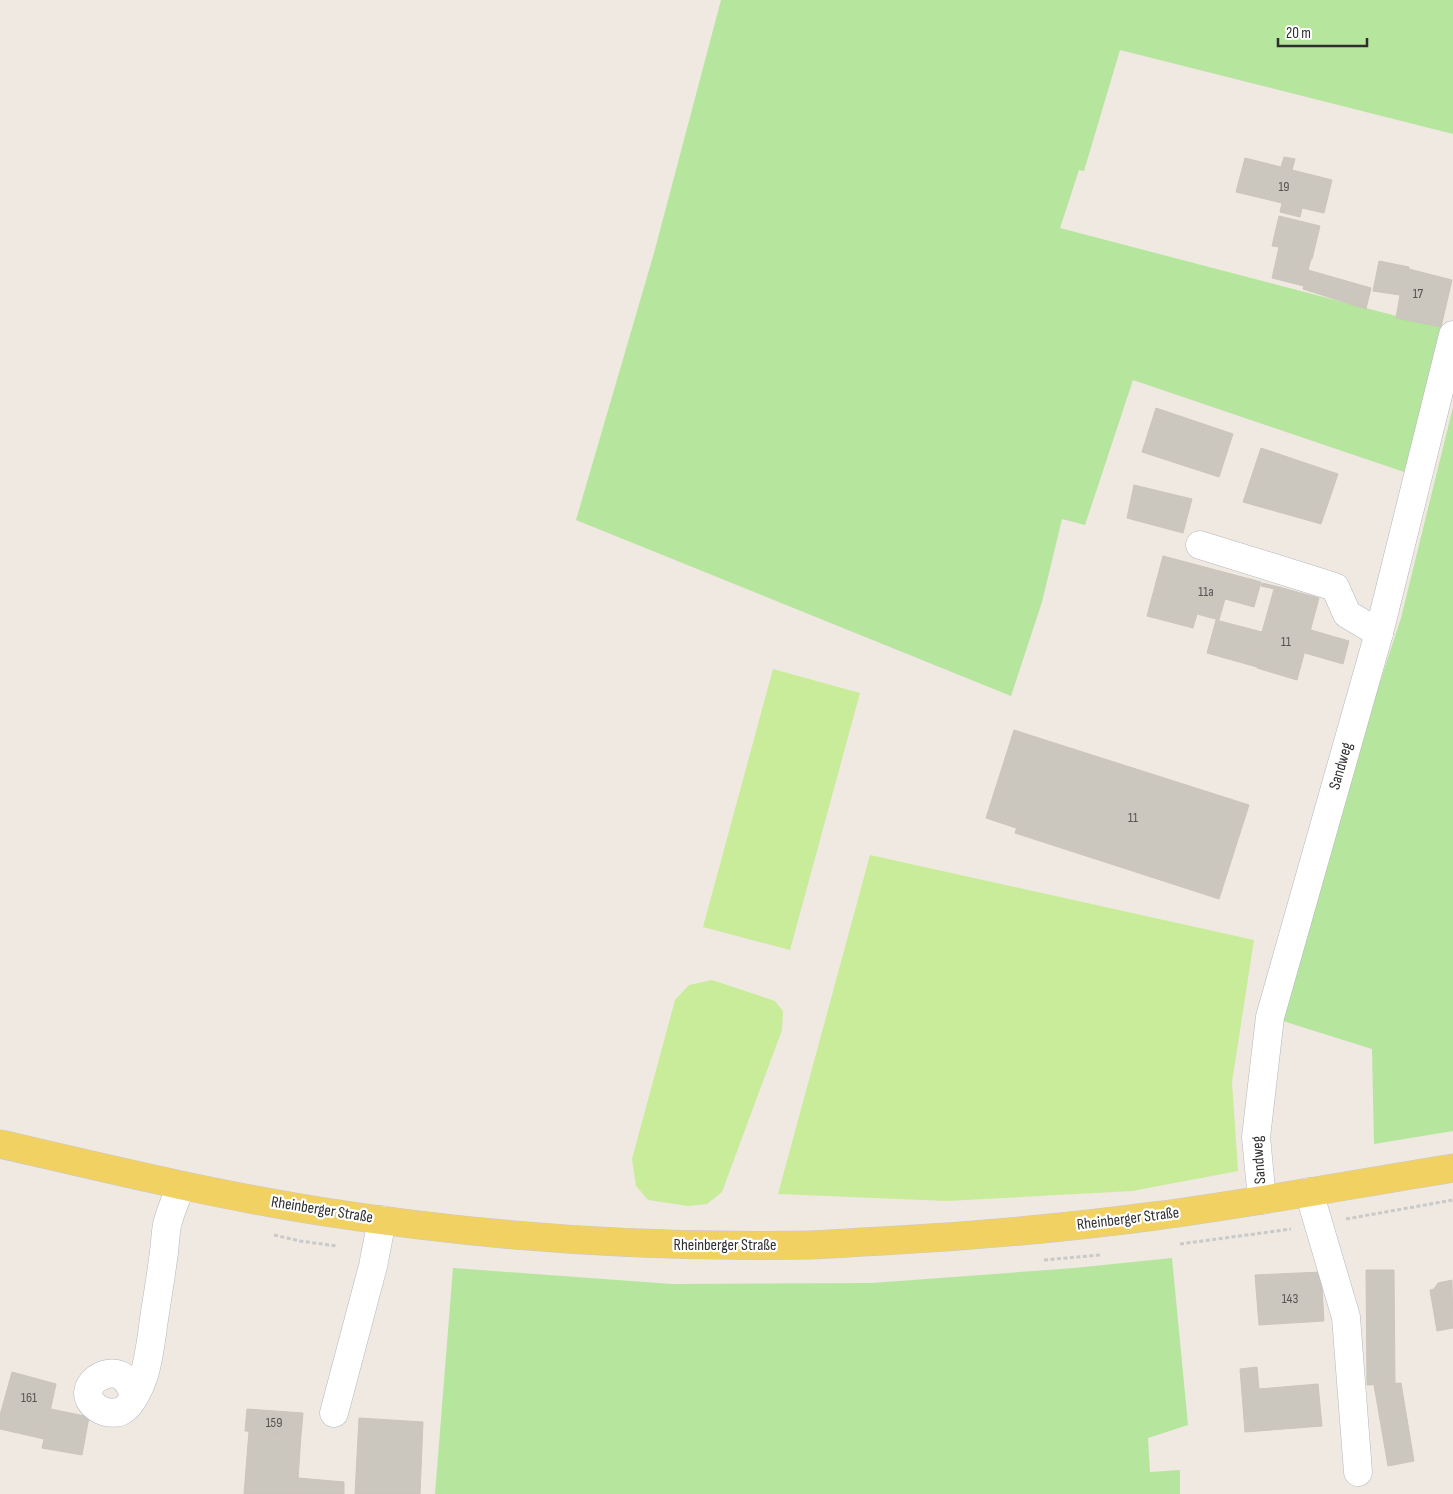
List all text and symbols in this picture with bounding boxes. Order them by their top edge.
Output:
scale bar [1278,15,1367,47]
text: 20 m [1286,24,1311,43]
house number: 19 [1278,178,1290,195]
house number: 17 [1413,285,1424,302]
house number: 11a [1198,583,1214,600]
house number: 11 [1281,633,1291,650]
street label: Sandweg [1325,740,1357,792]
house number: 11 [1128,809,1138,826]
street label: Sandweg [1248,1135,1270,1185]
street label: Rheinberger Straße [270,1193,374,1227]
street label: Rheinberger Straße [1076,1203,1180,1235]
street label: Rheinberger Straße [674,1236,776,1255]
house number: 143 [1282,1290,1298,1307]
house number: 161 [21,1389,37,1406]
house number: 159 [266,1414,282,1431]

